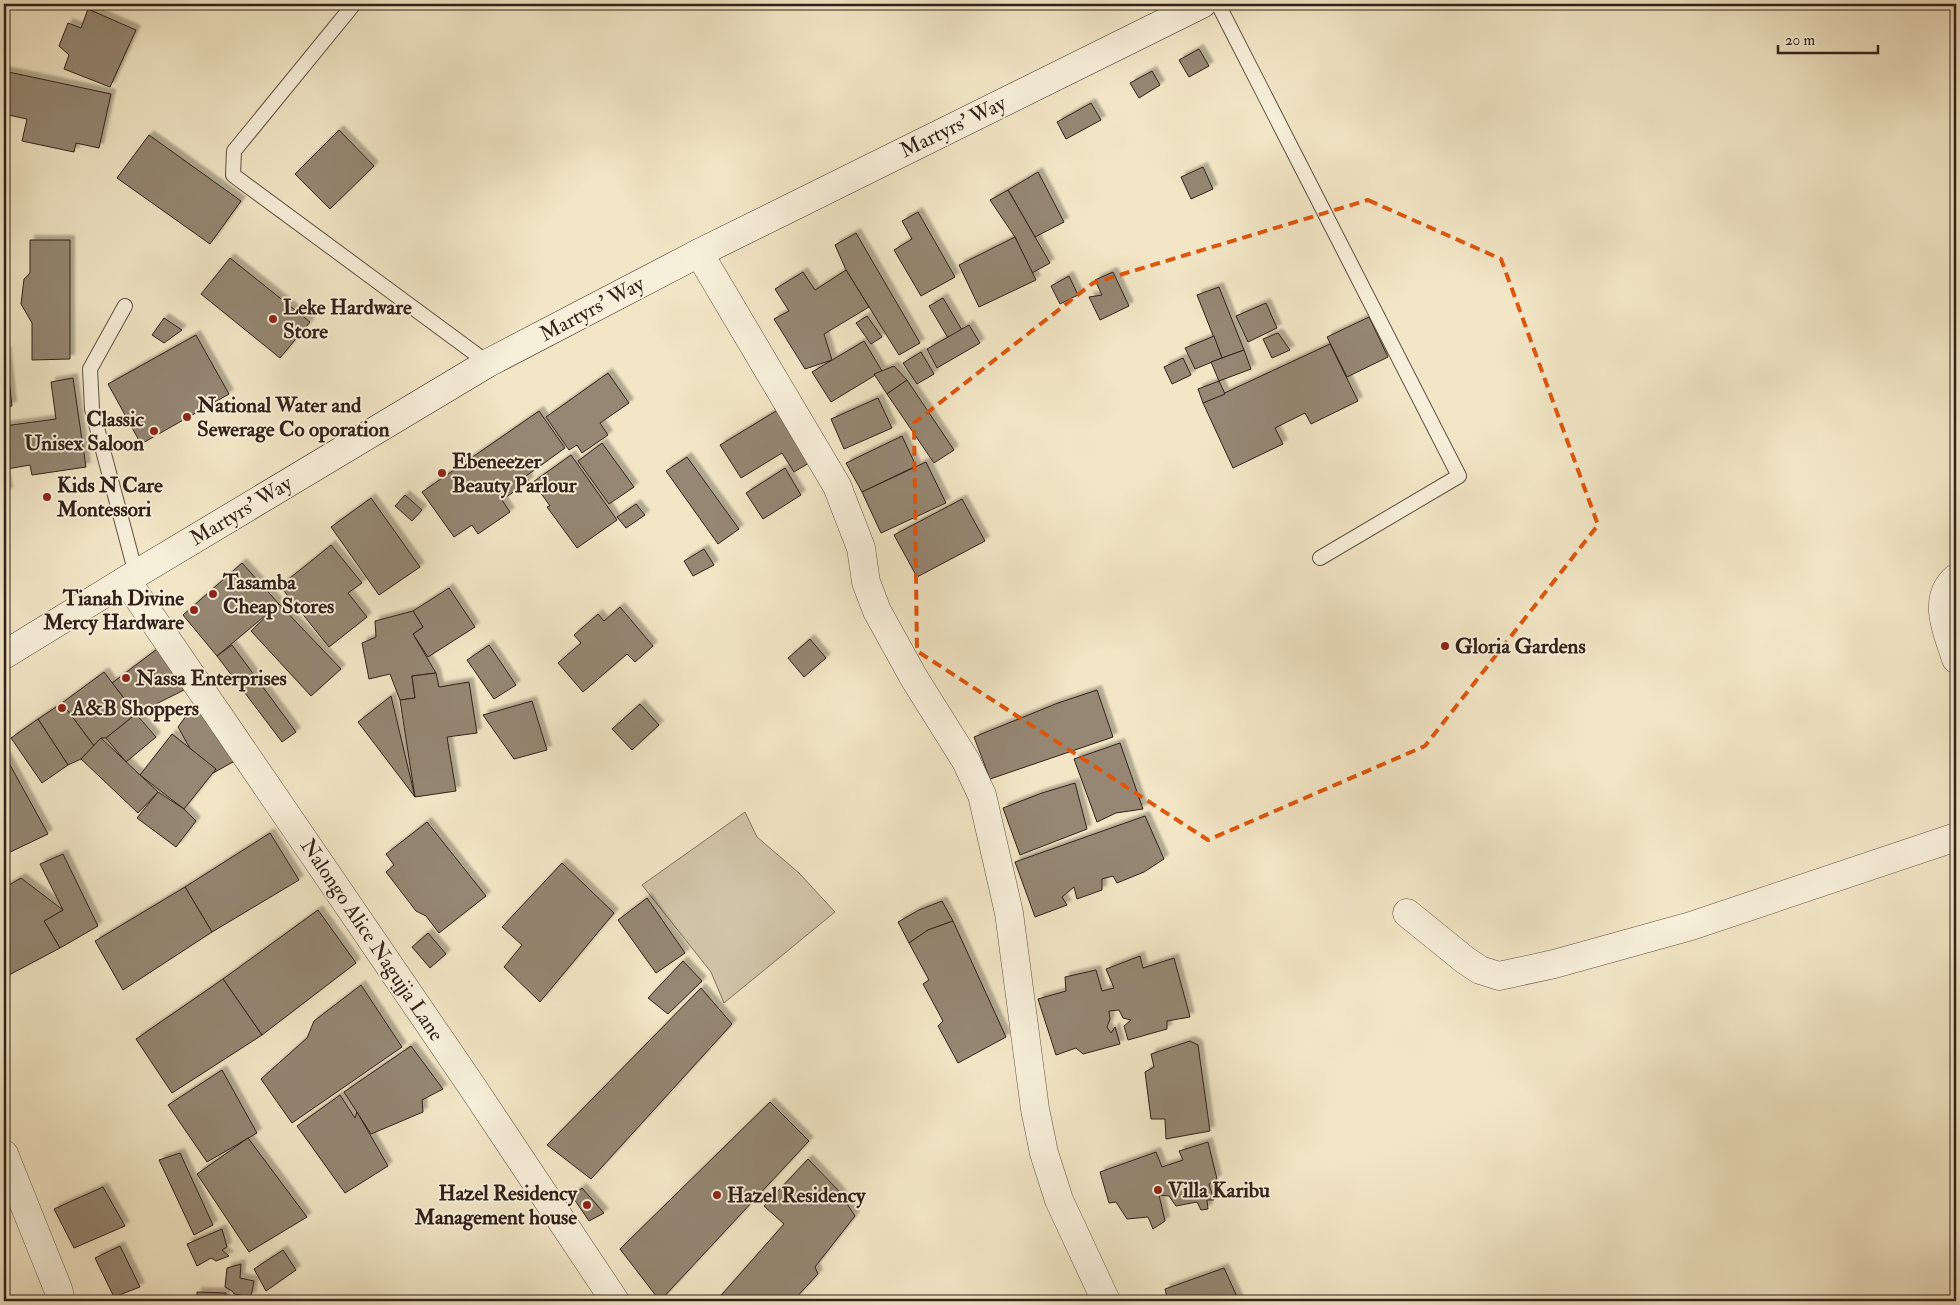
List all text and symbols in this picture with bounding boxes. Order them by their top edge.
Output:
scale bar [1778,22,1878,54]
text: 20 m [1785,31,1815,50]
street label: Martyrs' Way [896,89,1011,164]
street label: Martyrs' Way [535,270,650,348]
place label: Leke Hardware Store [283,294,412,345]
marker: Leke Hardware Store [267,313,279,325]
place label: National Water and Sewerage Co oporation [196,392,390,443]
place label: Classic Unisex Saloon [24,406,145,457]
marker: National Water and Sewerage Co oporation [181,411,193,423]
marker: Classic Unisex Saloon [148,425,160,437]
place label: Ebeneezer Beauty Parlour [452,448,578,499]
marker: Ebeneezer Beauty Parlour [436,467,448,479]
street label: Martyrs' Way [185,470,298,552]
place label: Kids N Care Montessori [56,472,163,523]
marker: Kids N Care Montessori [41,491,53,503]
place label: Tasamba Cheap Stores [222,569,334,620]
place label: Tianah Divine Mercy Hardware [43,585,184,636]
marker: Tasamba Cheap Stores [207,588,219,600]
marker: Tianah Divine Mercy Hardware [188,604,200,616]
place label: Gloria Gardens [1455,633,1586,660]
marker: Gloria Gardens [1439,640,1451,652]
place label: Nassa Enterprises [135,665,287,692]
marker: Nassa Enterprises [120,672,132,684]
place label: A&B Shoppers [71,695,199,722]
marker: A&B Shoppers [56,702,68,714]
street label: Nalongo Alice Nagujja Lane [294,834,450,1047]
place label: Villa Karibu [1167,1177,1270,1204]
place label: Hazel Residency Management house [414,1180,578,1231]
place label: Hazel Residency [727,1182,866,1209]
marker: Villa Karibu [1152,1184,1164,1196]
marker: Hazel Residency [711,1189,723,1201]
marker: Hazel Residency Management house [581,1199,593,1211]

